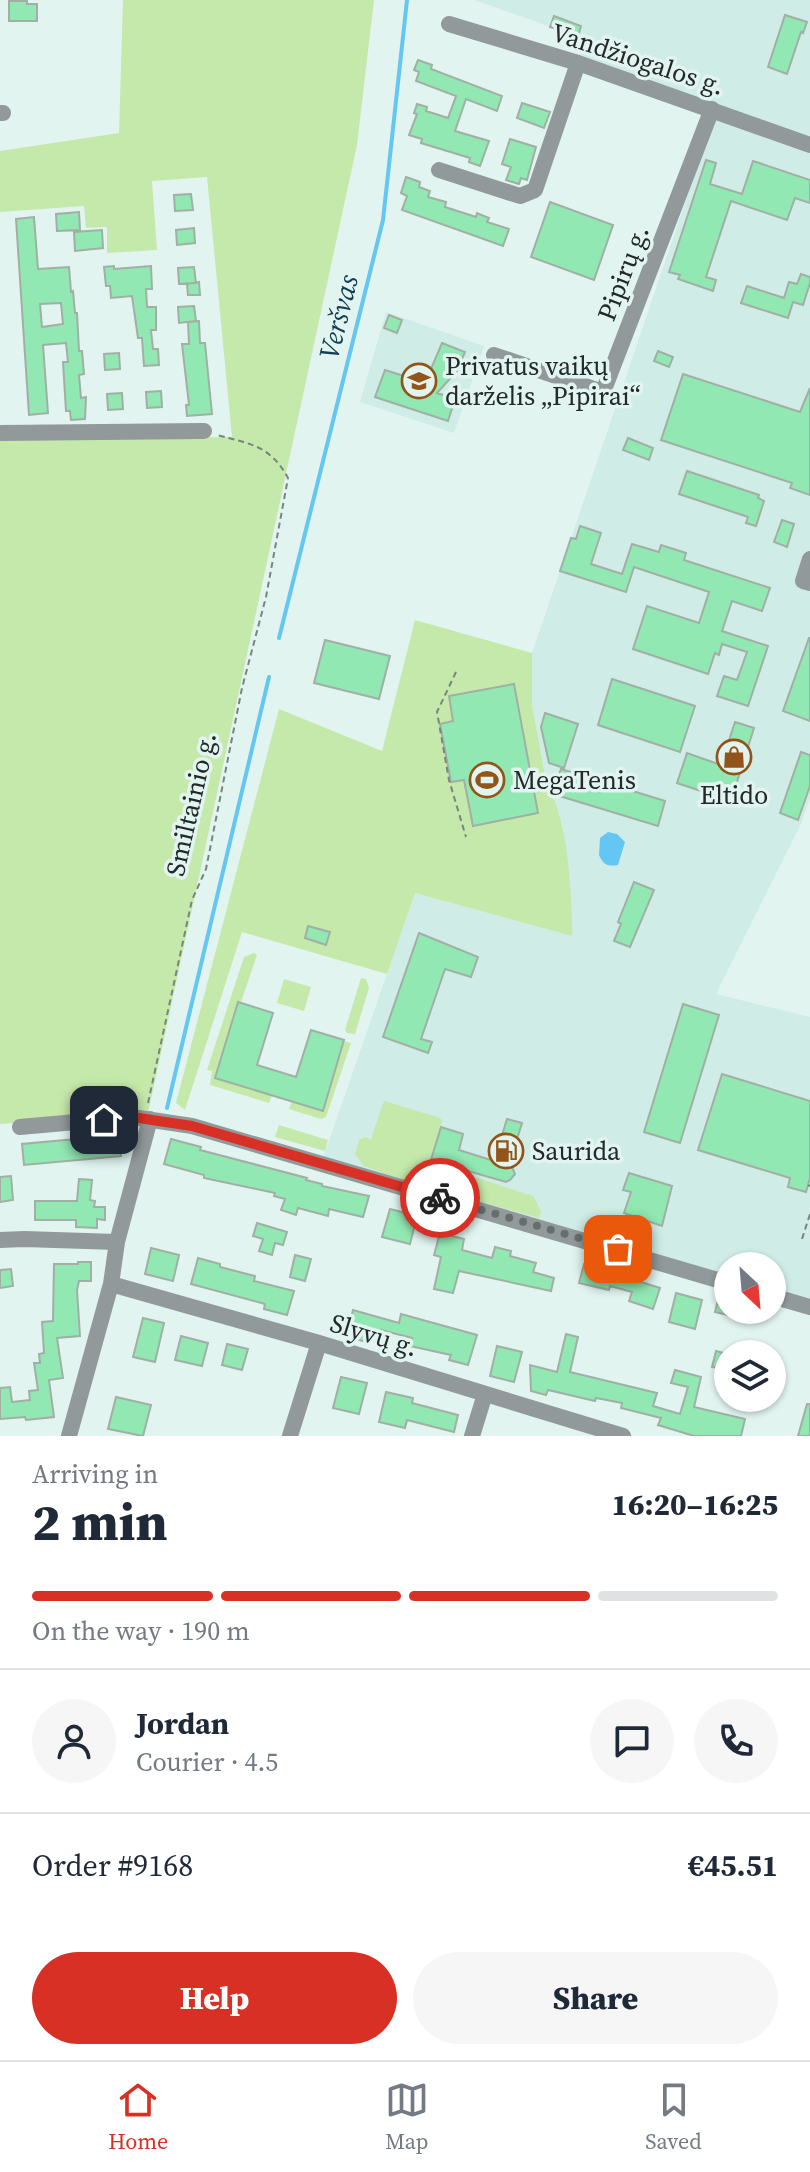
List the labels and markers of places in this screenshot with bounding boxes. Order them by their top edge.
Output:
place label: Privatus vaikų darželis „Pipirai“ [445,348,641,414]
school or university icon: Privatus vaikų darželis „Pipirai“ [400,362,438,400]
shop icon: Eltido [715,738,753,776]
sports icon: MegaTenis [468,761,506,799]
place label: MegaTenis [513,762,636,798]
place label: Eltido [700,777,768,813]
pin [70,1086,138,1154]
fuel station icon: Saurida [487,1132,525,1170]
place label: Saurida [532,1133,621,1169]
pin [584,1215,652,1283]

